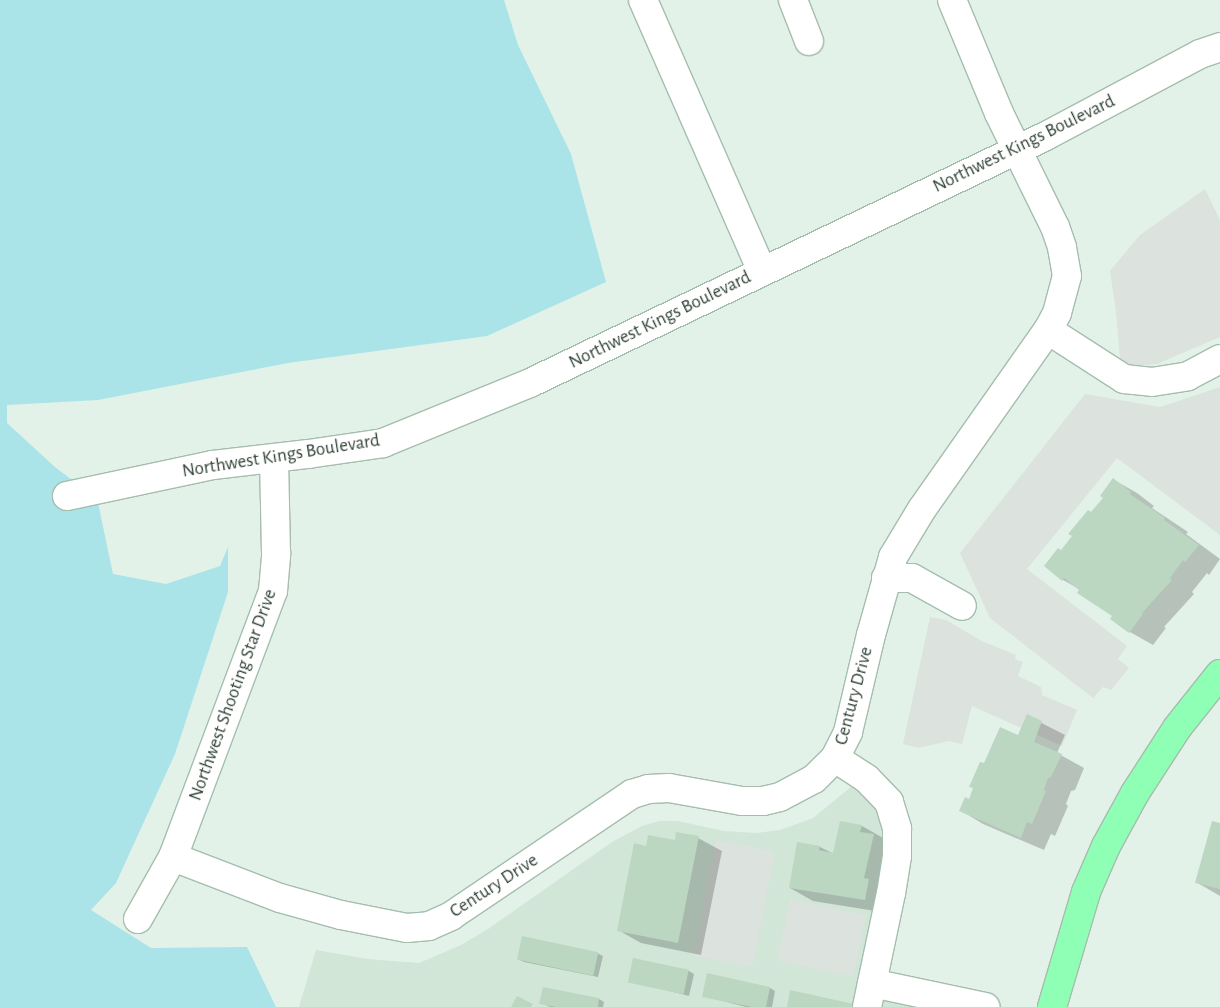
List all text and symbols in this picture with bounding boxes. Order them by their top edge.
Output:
street label: Northwest Kings Boulevard [929,90,1119,198]
street label: Northwest Kings Boulevard [565,266,755,374]
street label: Northwest Kings Boulevard [180,429,382,483]
street label: Northwest Shooting Star Drive [184,586,282,804]
street label: Century Drive [830,644,878,748]
street label: Century Drive [446,849,542,923]

